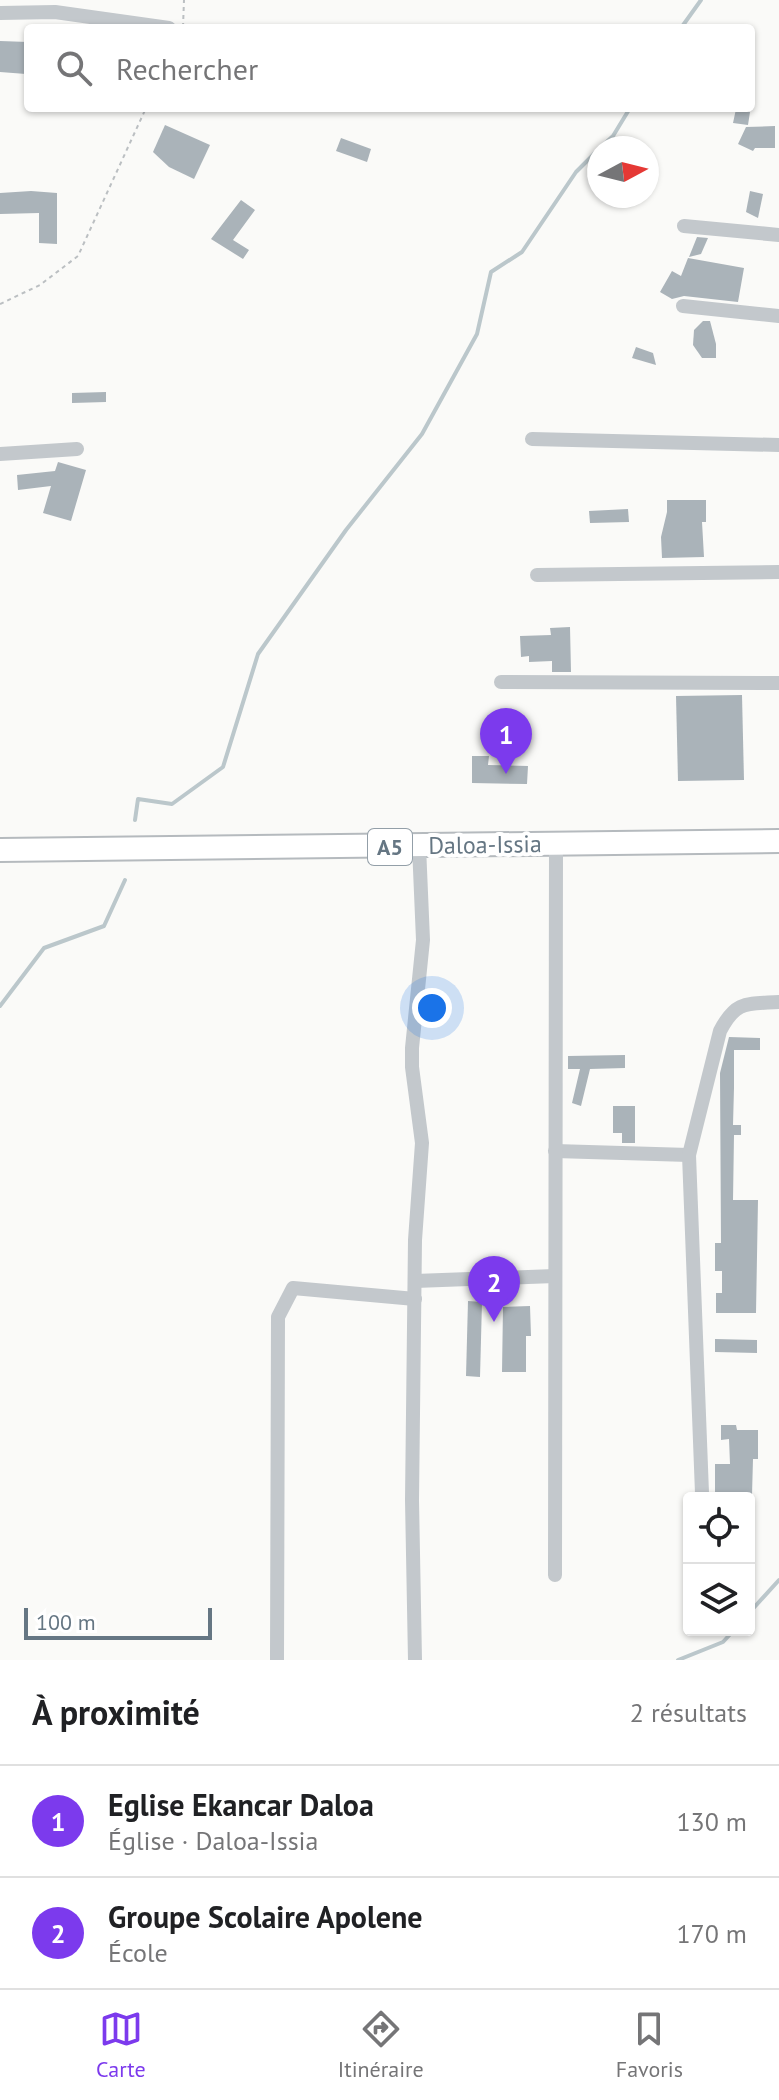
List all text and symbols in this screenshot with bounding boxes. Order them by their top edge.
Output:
search box [24,24,755,112]
icon: search [52,46,96,90]
text: Rechercher [116,49,258,88]
north arrow [587,136,659,208]
pin: 1 [480,708,532,774]
street label: Daloa-Issia [428,828,542,861]
road number: A5 [368,829,412,865]
your location [412,988,452,1028]
pin: 2 [468,1256,520,1322]
map controls [683,1492,755,1636]
button: locate [683,1492,755,1564]
button: layers [683,1564,755,1636]
scale bar [24,1604,212,1640]
text: 100 m [36,1608,96,1636]
text: À proximité [32,1690,200,1734]
text: 2 résultats [630,1696,747,1729]
text: Eglise Ekancar Daloa [108,1785,374,1824]
text: 1 [51,1805,65,1838]
text: 130 m [676,1805,747,1838]
text: Église · Daloa-Issia [108,1824,318,1857]
text: Groupe Scolaire Apolene [108,1897,423,1936]
text: 2 [51,1917,65,1950]
text: 170 m [676,1917,747,1950]
text: École [108,1936,168,1969]
tab: Carte [96,2007,146,2083]
tab: Itinéraire [338,2007,424,2083]
tab: Favoris [616,2007,683,2083]

